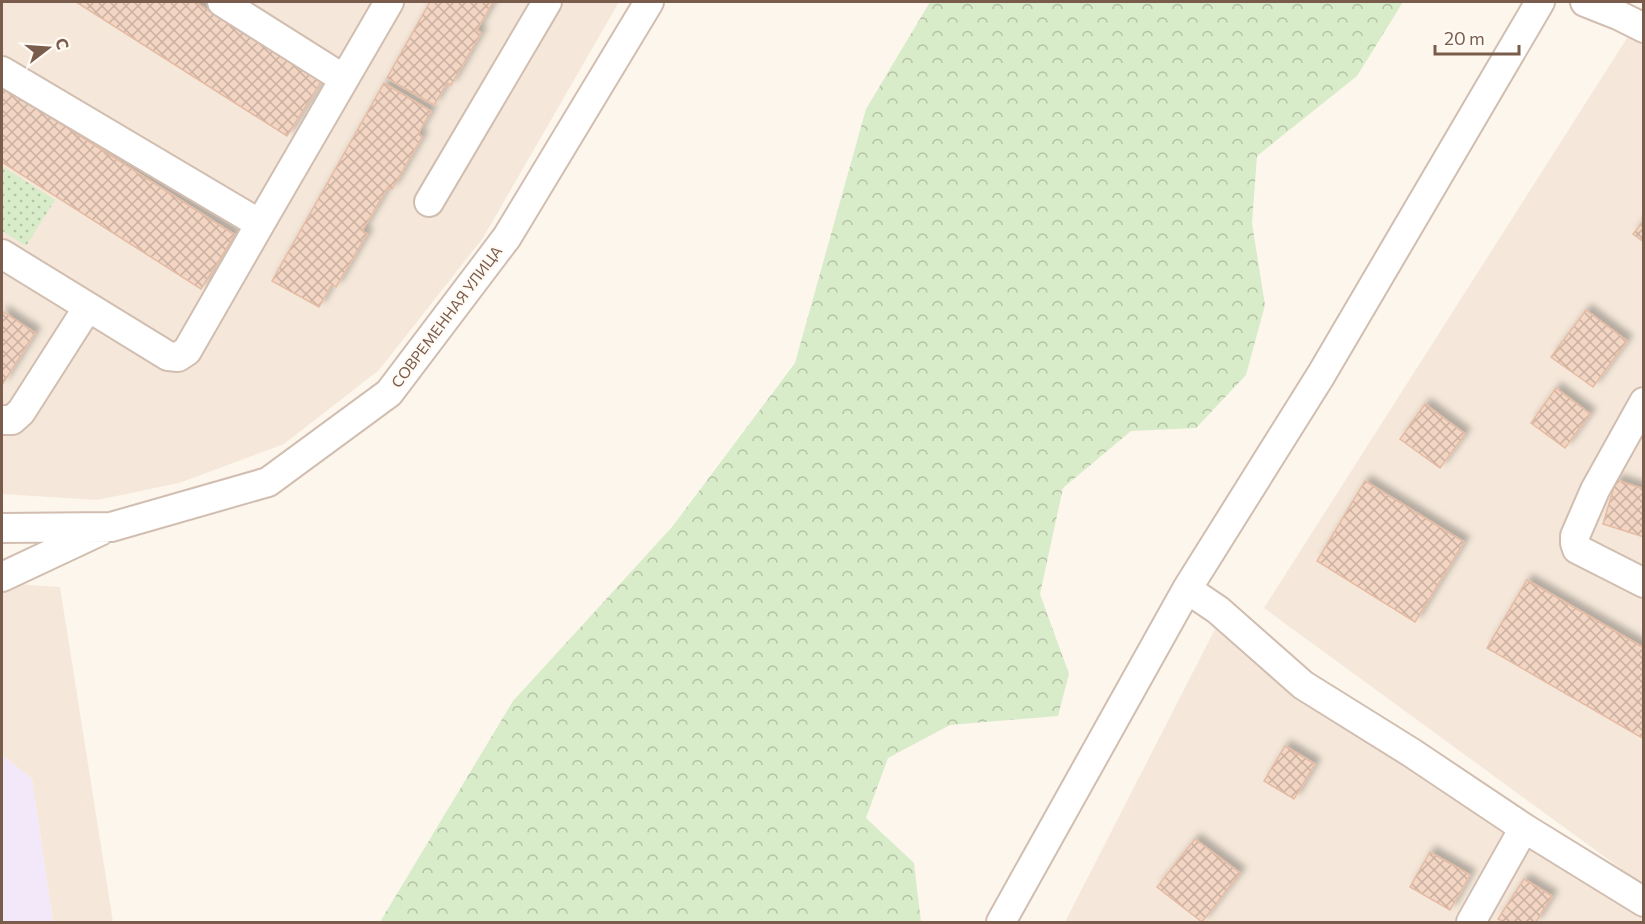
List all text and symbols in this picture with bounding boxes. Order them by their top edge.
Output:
north arrow [18,18,78,78]
scale bar [1435,18,1519,56]
text: 20 m [1444,27,1485,49]
text: С [52,35,74,52]
street label: СОВРЕМЕННАЯ УЛИЦА [387,242,505,391]

